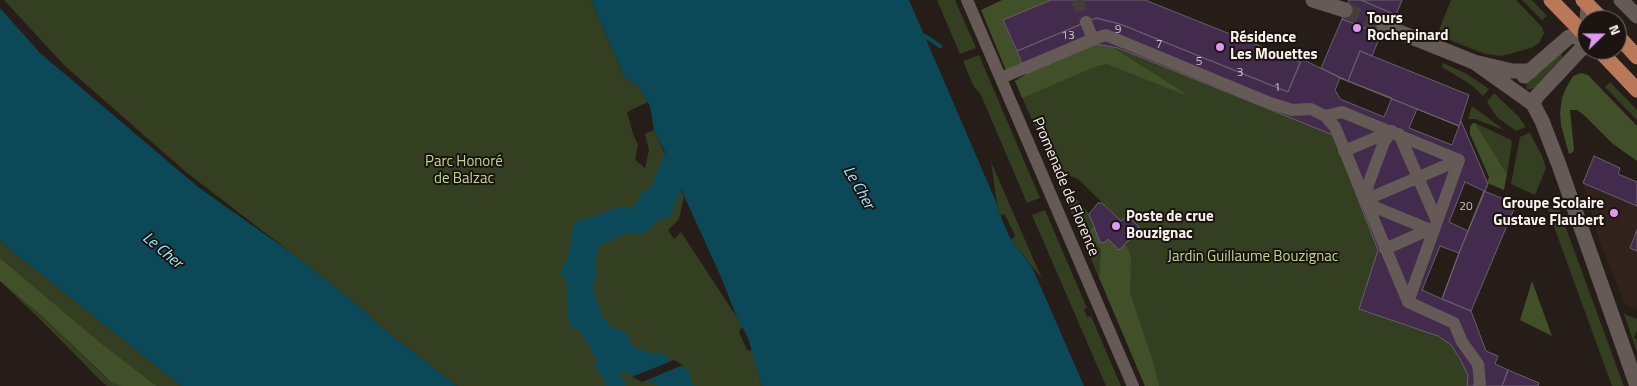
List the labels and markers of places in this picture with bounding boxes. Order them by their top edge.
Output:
place label: Tours Rochepinard [1367,10,1449,45]
marker: Tours Rochepinard [1351,22,1363,34]
place label: Résidence Les Mouettes [1230,29,1317,64]
marker: Résidence Les Mouettes [1214,41,1226,53]
place label: Groupe Scolaire Gustave Flaubert [1493,195,1604,230]
marker: Groupe Scolaire Gustave Flaubert [1608,207,1620,219]
place label: Poste de crue Bouzignac [1126,208,1214,243]
marker: Poste de crue Bouzignac [1110,220,1122,232]

